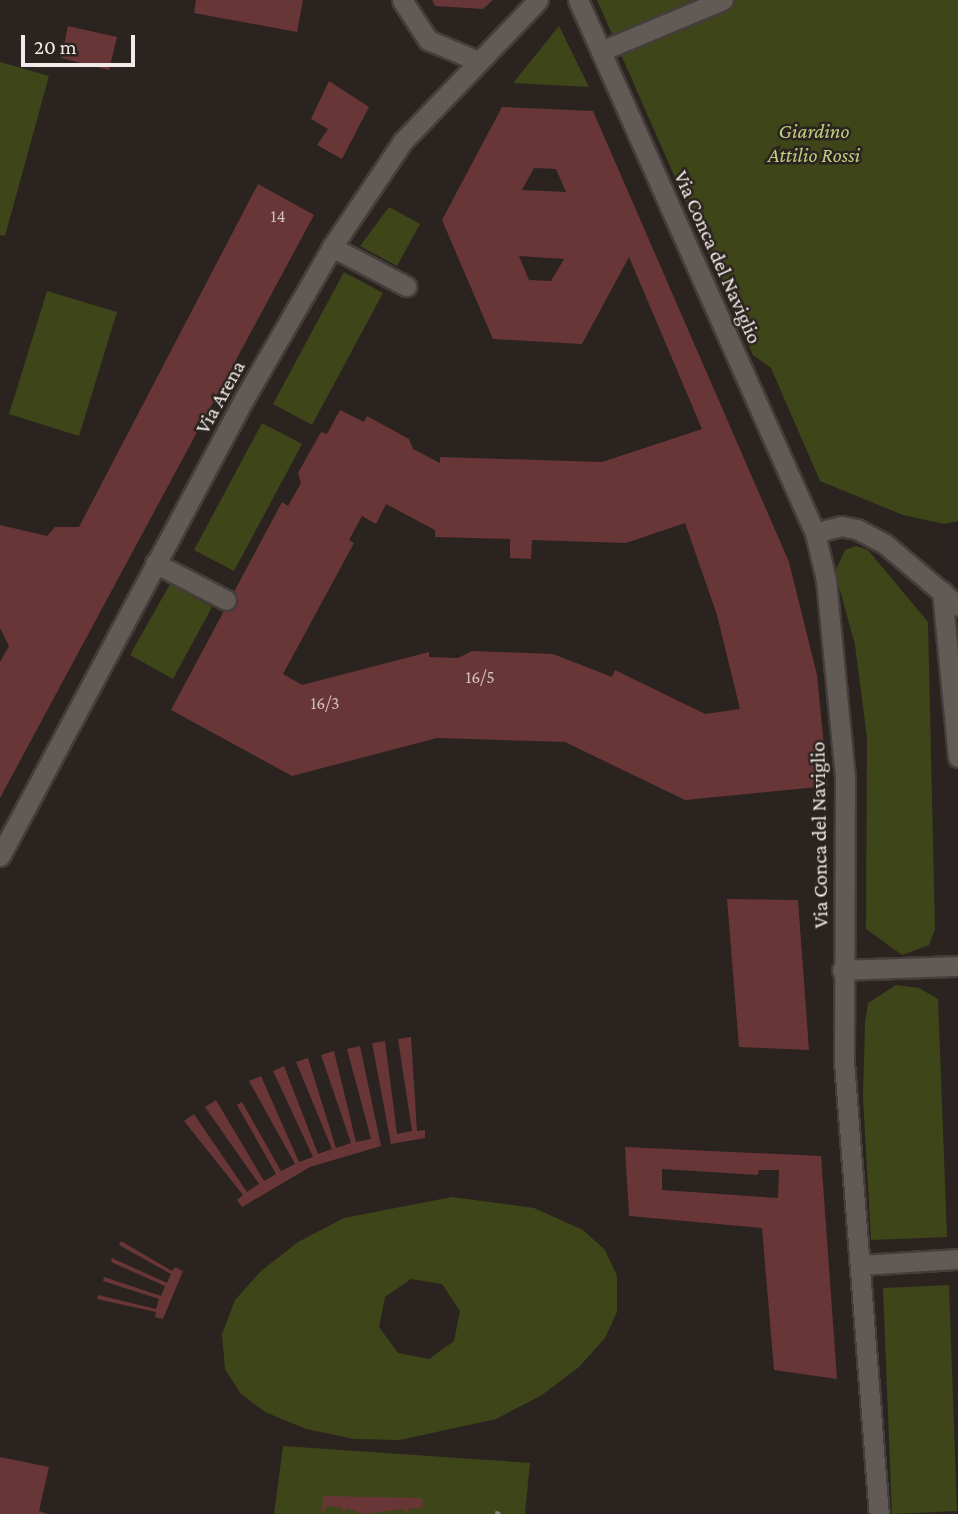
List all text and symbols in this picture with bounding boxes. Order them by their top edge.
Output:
scale bar [24,21,138,65]
text: 20 m [34,35,77,59]
park label: Giardino Attilio Rossi [768,118,860,168]
street label: Via Conca del Naviglio [668,166,768,348]
house number: 14 [270,205,286,227]
street label: Via Arena [190,356,250,438]
house number: 16/5 [465,666,495,688]
house number: 16/3 [310,692,340,714]
street label: Via Conca del Naviglio [805,741,833,929]

